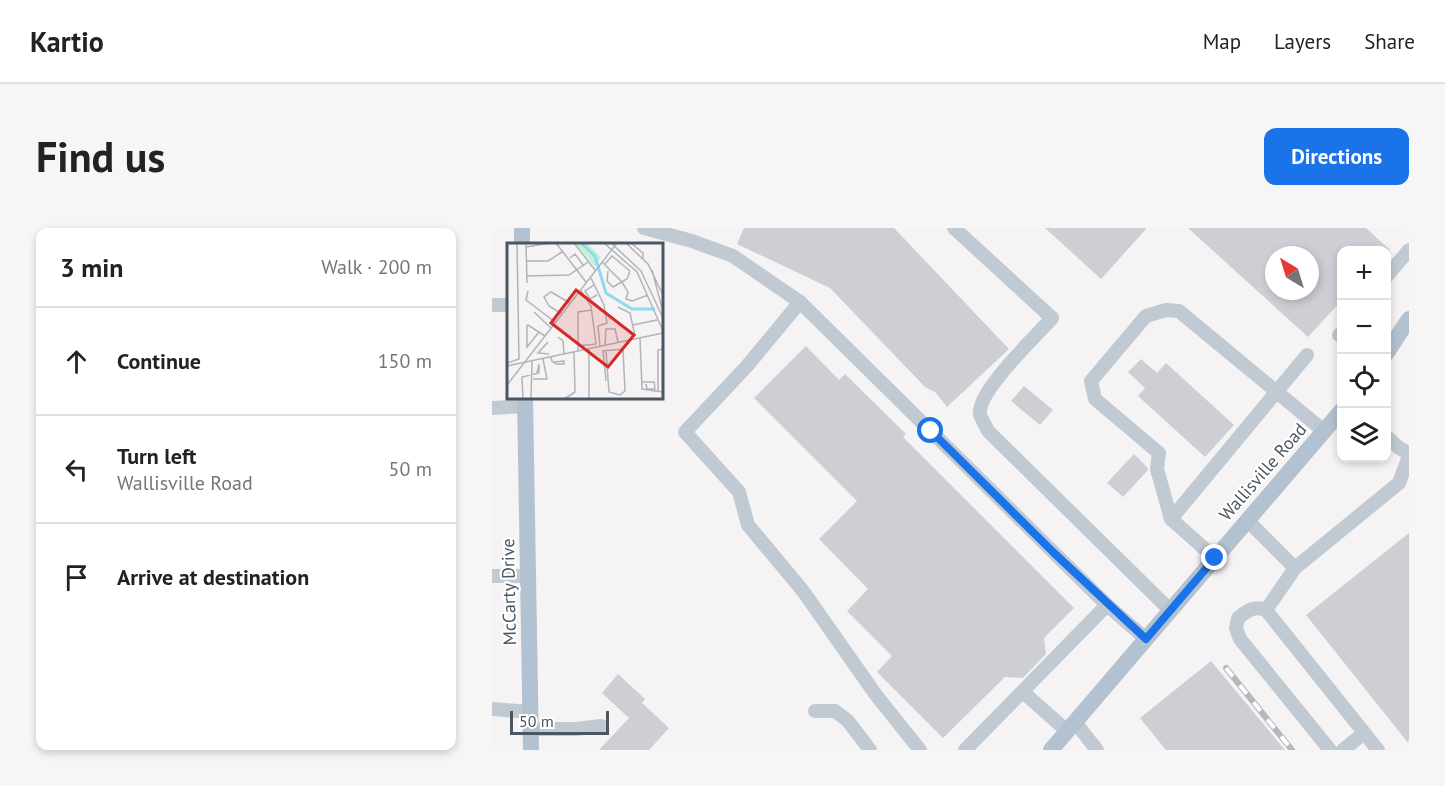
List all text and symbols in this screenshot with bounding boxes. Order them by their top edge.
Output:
text: Kartio [30,23,104,60]
text: Map [1203,28,1241,55]
text: Layers [1274,28,1331,55]
text: Share [1364,28,1415,55]
button: Directions [1264,128,1409,185]
text: Find us [36,129,165,184]
inset map [507,243,663,399]
north arrow [1265,246,1319,300]
map controls [1337,246,1391,462]
button: + [1337,246,1391,300]
text: 3 min [60,251,123,284]
text: Walk · 200 m [321,254,432,280]
button: − [1337,300,1391,354]
icon: ahead [60,345,93,378]
text: Continue [117,347,201,375]
text: 150 m [378,348,432,374]
button: locate [1337,354,1391,408]
button: layers [1337,408,1391,462]
route start [917,417,943,443]
street label: Wallisville Road [1214,418,1311,525]
text: Turn left [117,442,197,470]
icon: left [60,453,93,486]
text: 50 m [389,456,432,482]
text: Wallisville Road [117,470,253,496]
street label: McCarty Drive [496,538,521,646]
route end [1201,544,1227,570]
icon: arrive [60,561,93,594]
text: Arrive at destination [117,563,309,591]
scale bar [510,708,609,736]
text: 50 m [519,711,554,731]

